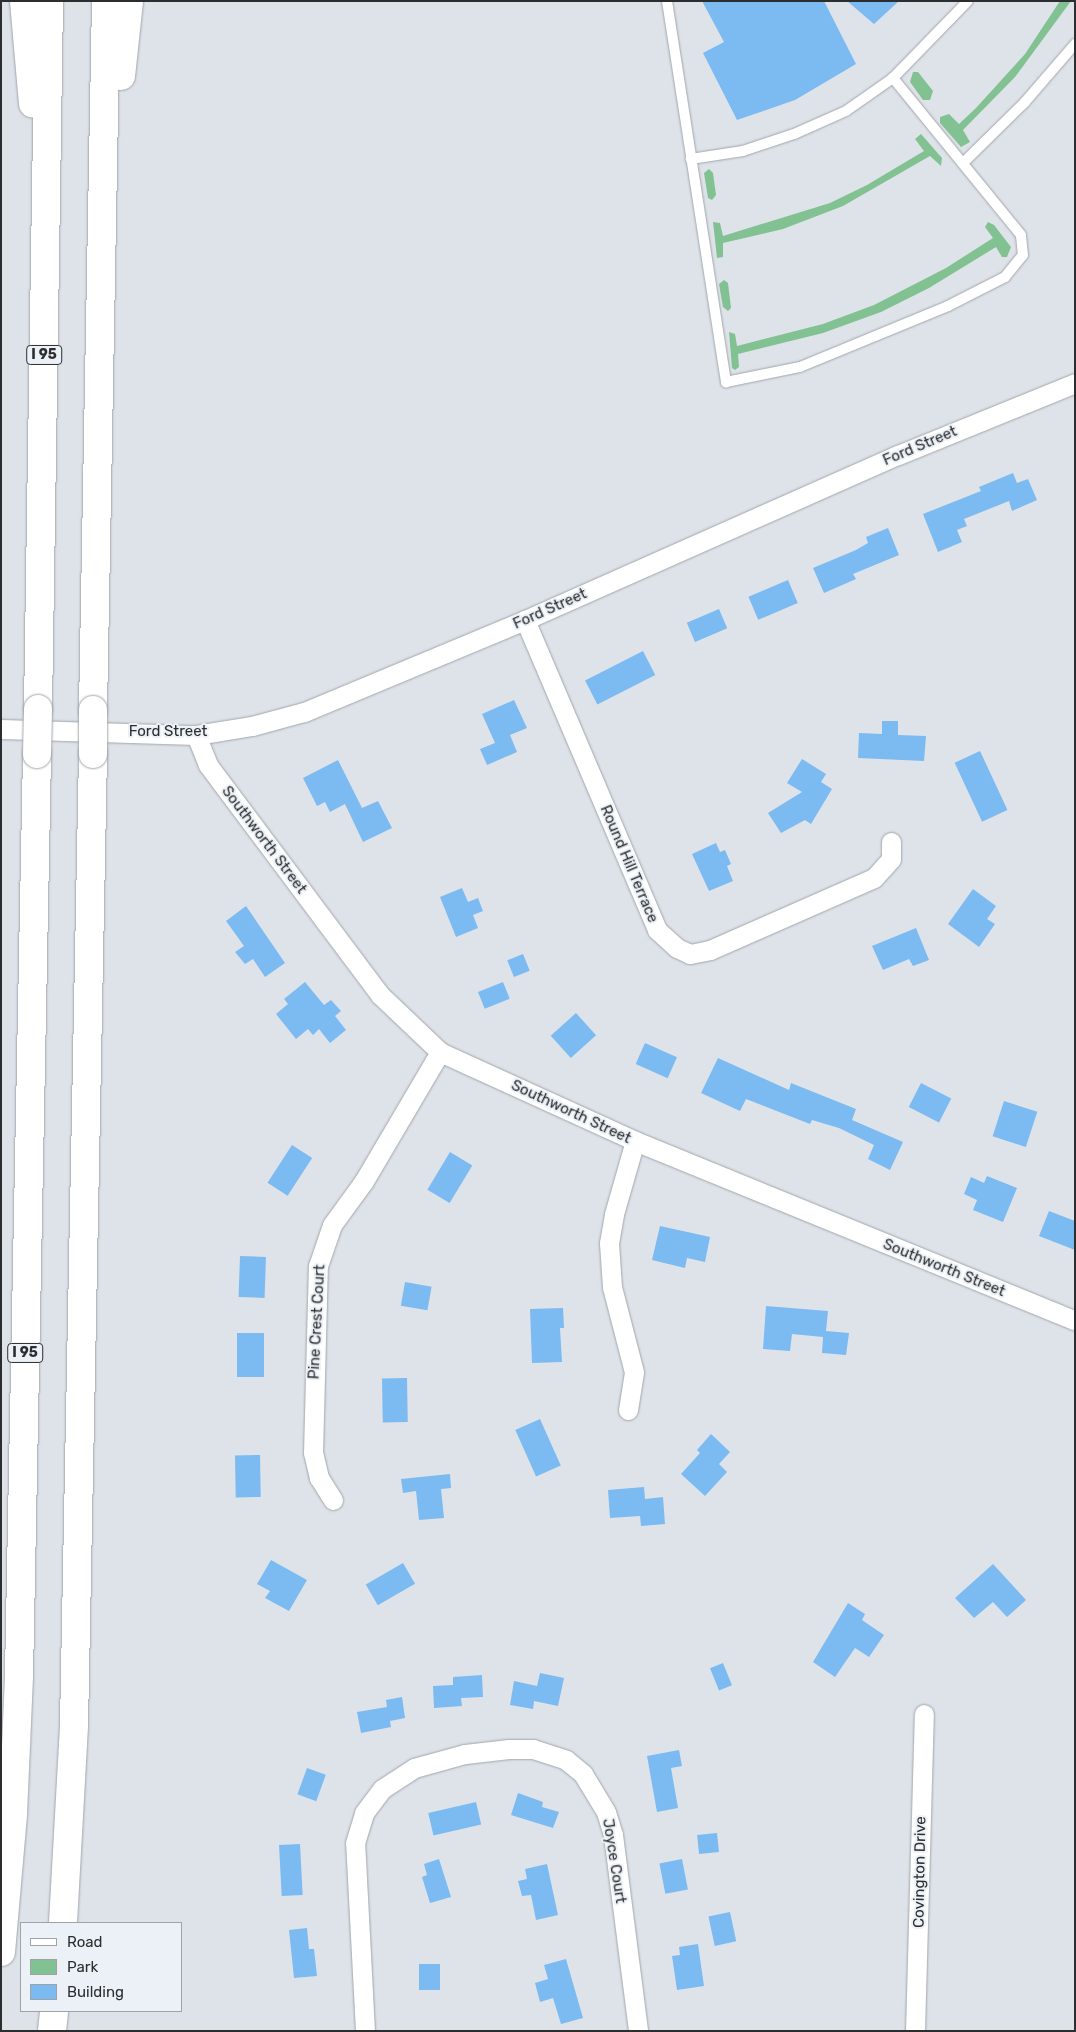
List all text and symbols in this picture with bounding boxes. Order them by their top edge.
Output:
road number: I 95 [25,344,63,366]
street label: Ford Street [880,422,960,470]
street label: Ford Street [510,585,590,633]
street label: Ford Street [129,723,207,741]
street label: Southworth Street [218,783,310,897]
street label: Round Hill Terrace [596,802,662,926]
street label: Southworth Street [508,1076,634,1148]
street label: Southworth Street [880,1235,1008,1301]
street label: Pine Crest Court [305,1264,329,1380]
road number: I 95 [6,1342,44,1365]
street label: Covington Drive [910,1816,930,1928]
street label: Joyce Court [598,1817,630,1905]
legend [20,1922,182,2012]
text: Road [67,1933,103,1951]
text: Park [67,1958,98,1976]
text: Building [67,1983,124,2001]

